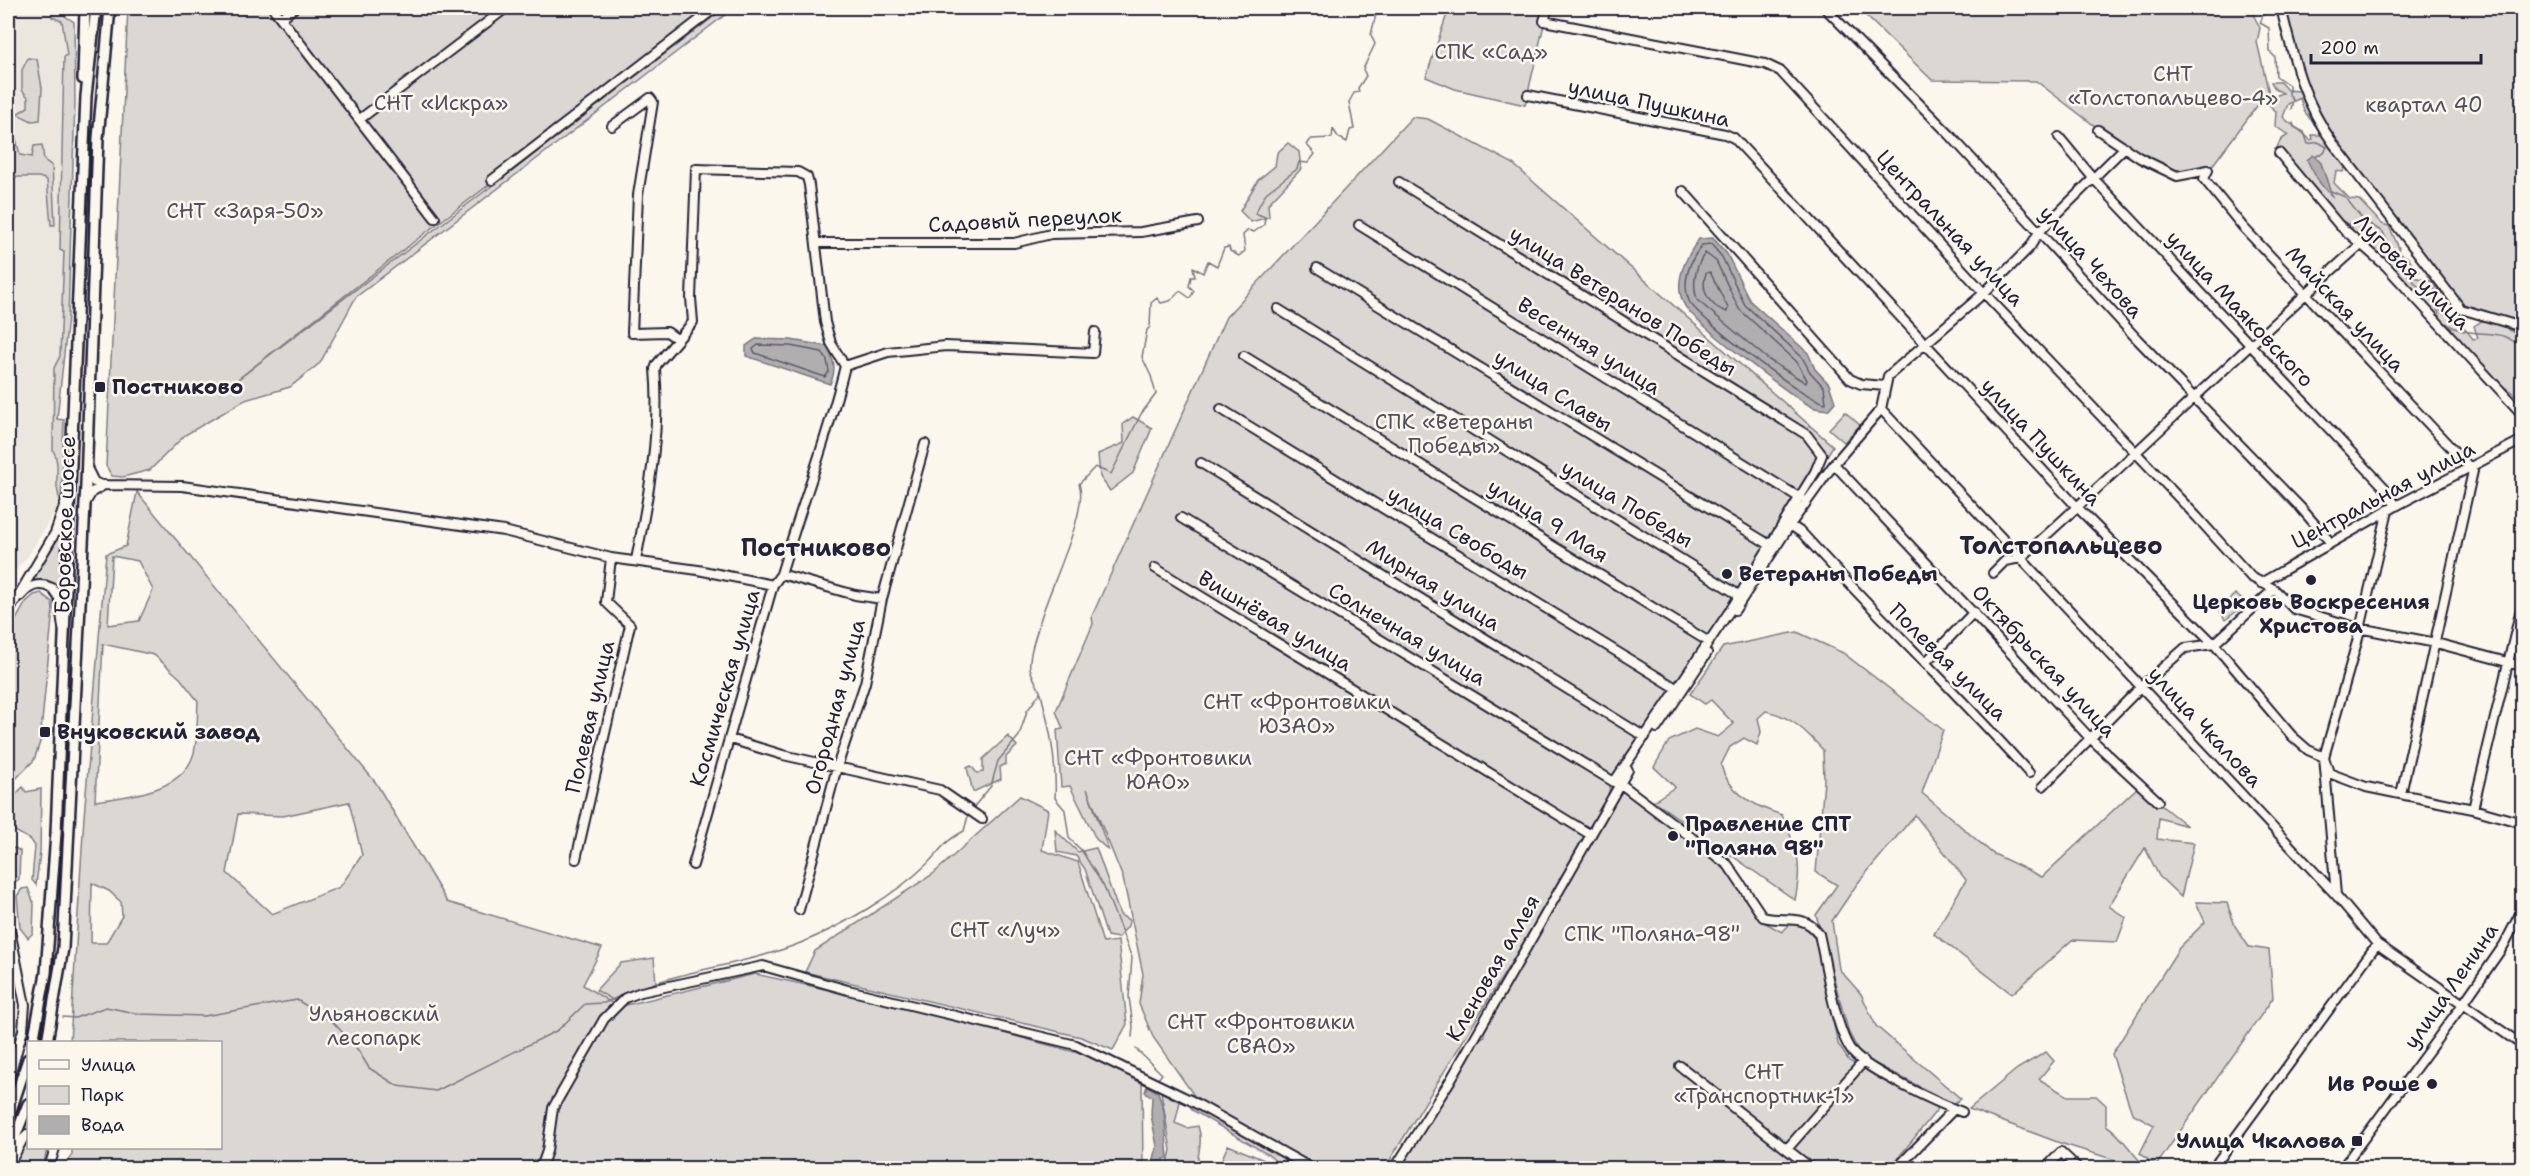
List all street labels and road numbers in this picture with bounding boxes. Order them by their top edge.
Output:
street label: улица Пушкина [1565,72,1733,134]
street label: Центральная улица [1870,144,2030,312]
street label: улица Чехова [2033,200,2149,324]
street label: Садовый переулок [927,201,1123,239]
street label: Луговая улица [2348,208,2476,336]
street label: улица Ветеранов Победы [1504,219,1742,383]
street label: улица Маяковского [2160,225,2320,393]
street label: Майская улица [2279,240,2411,378]
street label: Весенняя улица [1512,291,1666,401]
street label: улица Славы [1488,343,1618,439]
street label: улица Пушкина [1975,372,2107,512]
street label: Боровское шоссе [48,435,82,615]
street label: Центральная улица [2286,435,2480,555]
street label: улица Победы [1556,454,1698,554]
street label: улица 9 Мая [1482,473,1614,569]
street label: улица Свободы [1382,480,1534,586]
street label: Мирная улица [1361,533,1505,637]
street label: Вишнёвая улица [1193,564,1357,678]
street label: Солнечная улица [1323,576,1491,692]
street label: Октябрьская улица [1966,578,2122,744]
street label: Космическая улица [683,586,767,790]
street label: Полевая улица [1883,597,2013,727]
street label: Огородная улица [798,616,872,798]
street label: Полевая улица [559,638,621,796]
street label: улица Чкалова [2142,661,2268,793]
street label: Кленовая аллея [1440,890,1546,1046]
street label: улица Ленина [2397,918,2505,1054]

